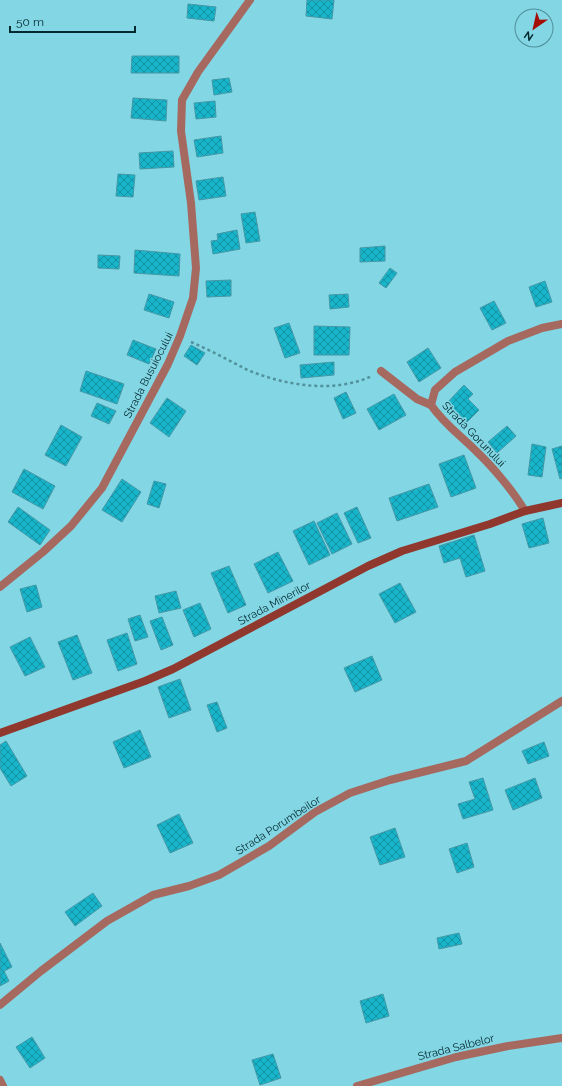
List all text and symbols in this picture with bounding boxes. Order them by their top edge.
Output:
scale bar [10,8,135,34]
north arrow [514,8,554,48]
text: 50 m [16,15,44,29]
text: N [522,28,536,44]
street label: Strada Busuiocului [121,330,176,420]
street label: Strada Gorunului [439,399,508,470]
street label: Strada Minerilor [236,579,313,628]
street label: Strada Porumbeilor [233,793,323,858]
street label: Strada Salbelor [417,1032,496,1063]

